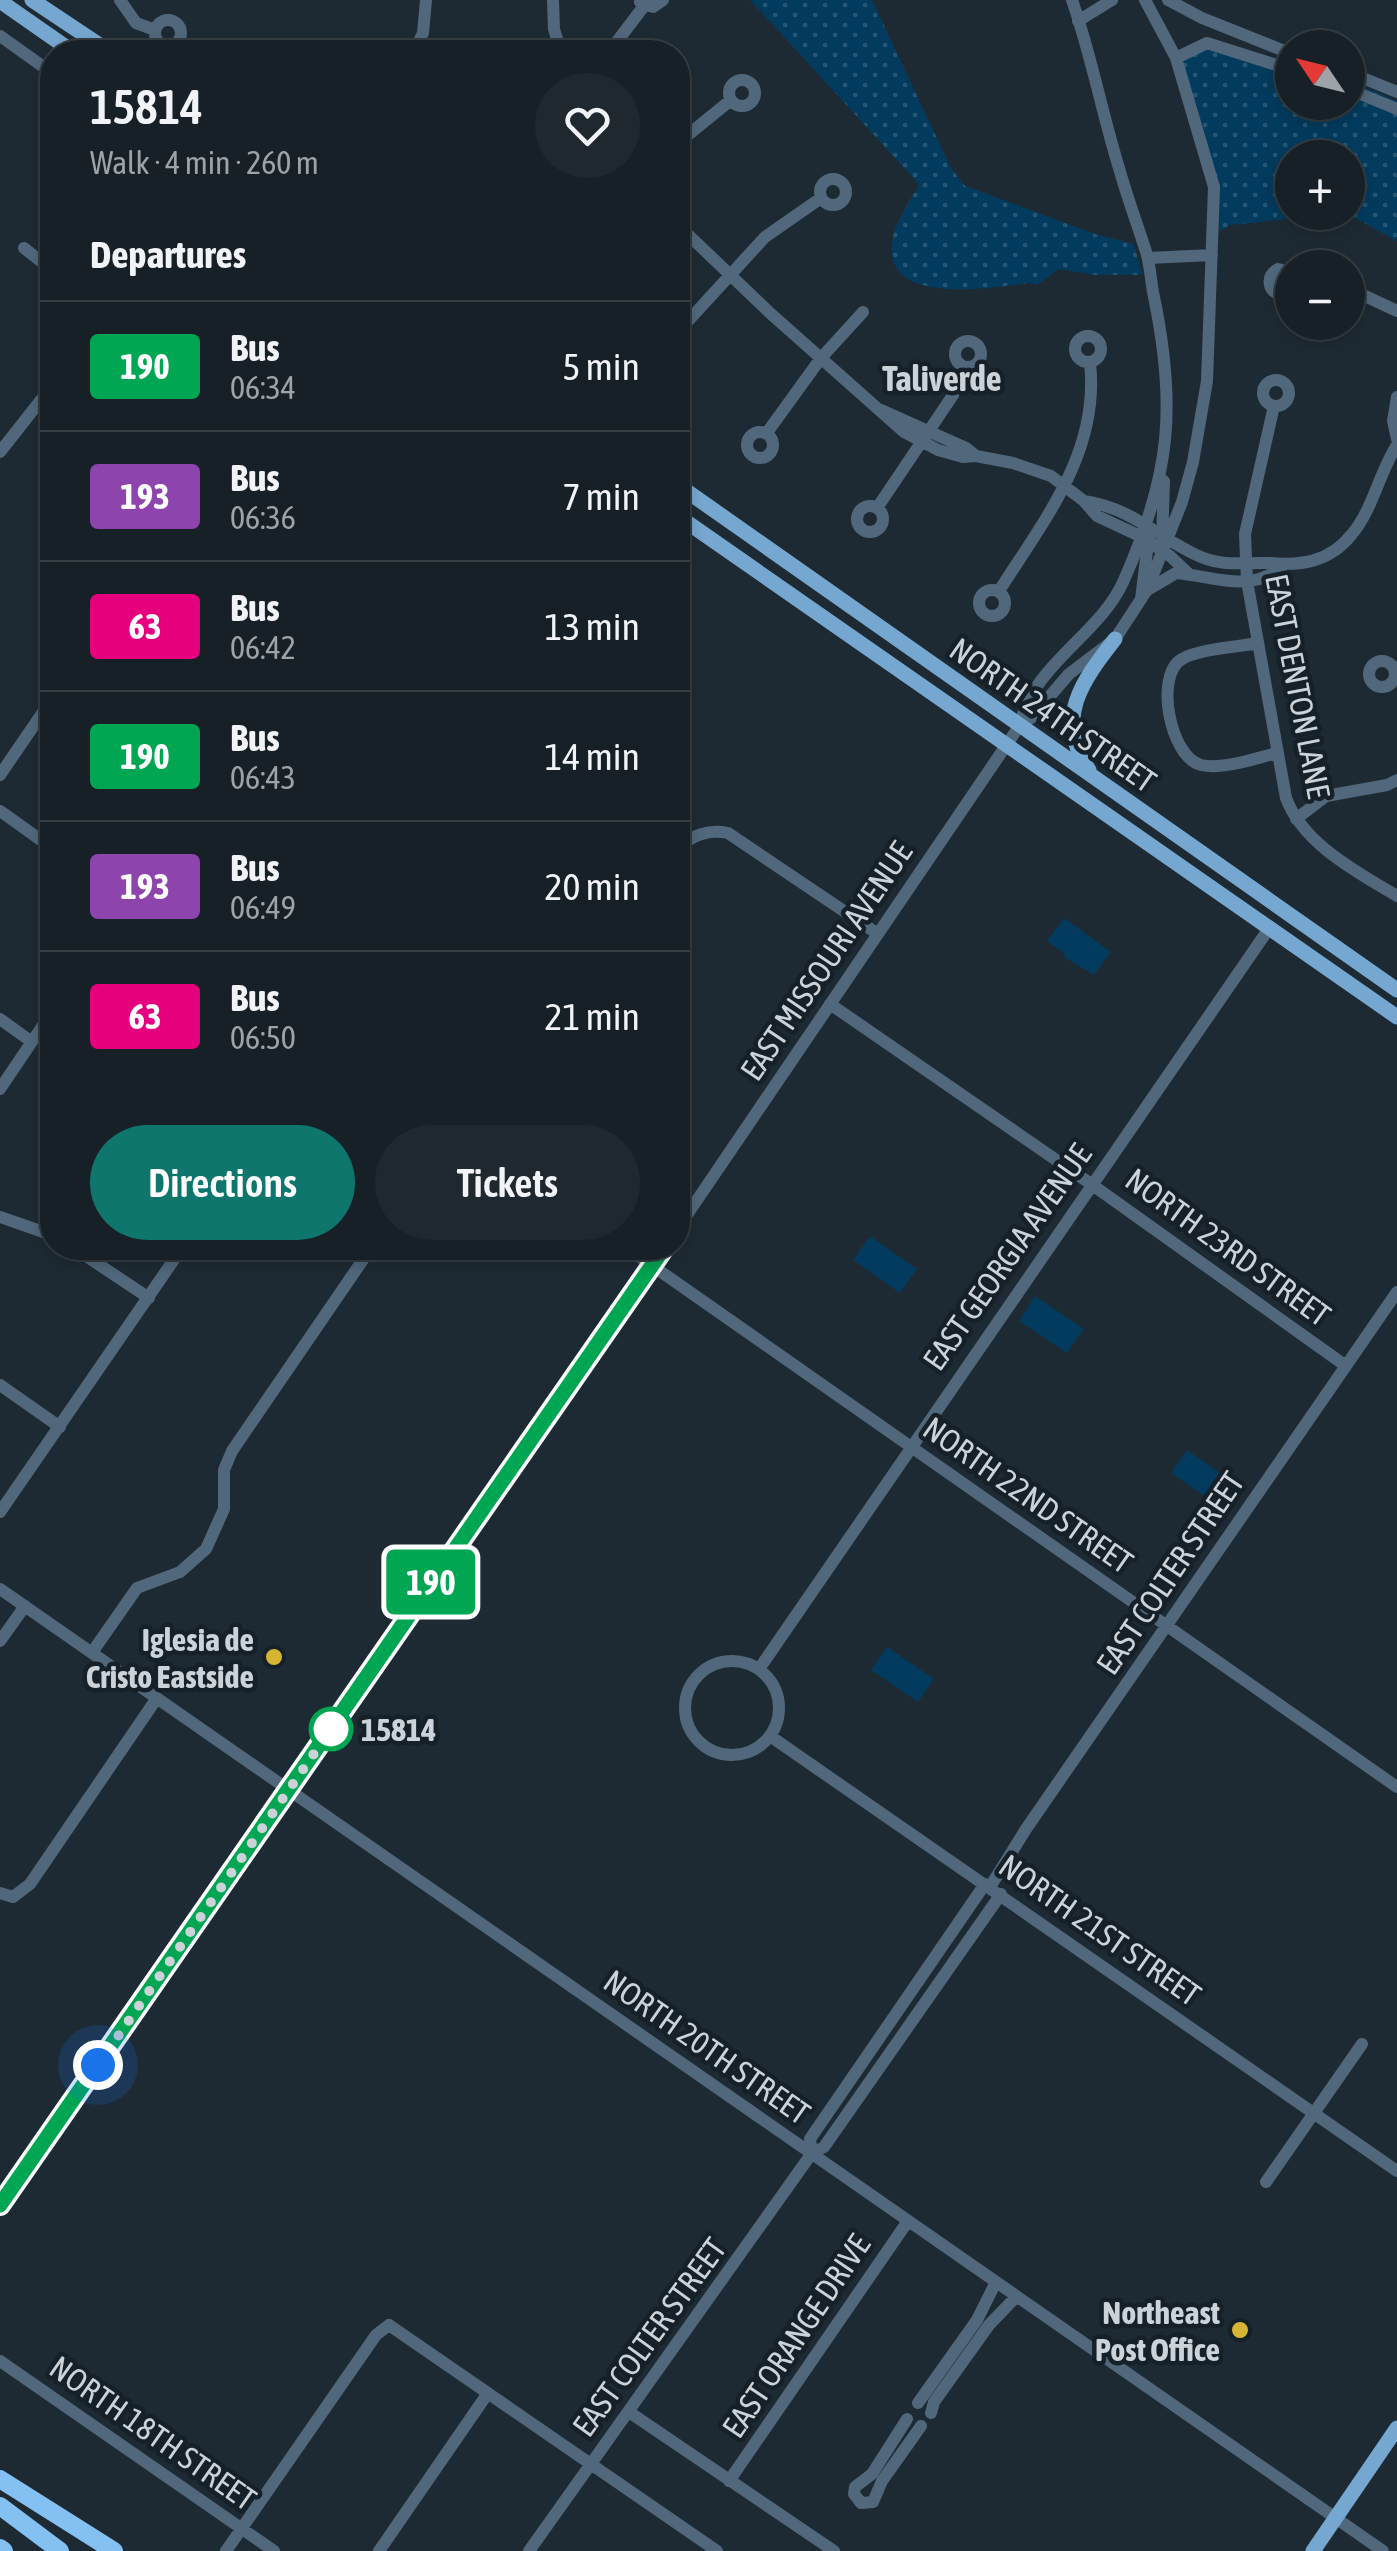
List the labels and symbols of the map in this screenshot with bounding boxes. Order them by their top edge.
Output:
north arrow [1275,30,1365,120]
district label: Taliverde [882,358,1002,398]
street label: EAST DENTON LANE [1258,571,1338,802]
street label: NORTH 24TH STREET [943,630,1163,800]
street label: EAST MISSOURI AVENUE [733,834,920,1087]
street label: EAST GEORGIA AVENUE [915,1137,1099,1377]
street label: NORTH 23RD STREET [1119,1160,1337,1334]
street label: NORTH 22ND STREET [916,1409,1140,1581]
street label: EAST COLTER STREET [1089,1465,1251,1681]
line badge: 190 [374,1550,488,1614]
place label: Iglesia de Cristo Eastside [86,1621,254,1695]
marker: Iglesia de Cristo Eastside [263,1646,285,1668]
marker: 15814 [310,1708,352,1750]
place label: 15814 [361,1711,436,1748]
street label: NORTH 21ST STREET [992,1847,1208,2013]
street label: NORTH 20TH STREET [597,1962,817,2132]
your location [73,2040,123,2090]
street label: EAST ORANGE DRIVE [714,2227,878,2445]
street label: EAST COLTER STREET [565,2231,733,2443]
place label: Northeast Post Office [1095,2294,1221,2368]
marker: Northeast Post Office [1229,2319,1251,2341]
street label: NORTH 18TH STREET [43,2348,263,2518]

